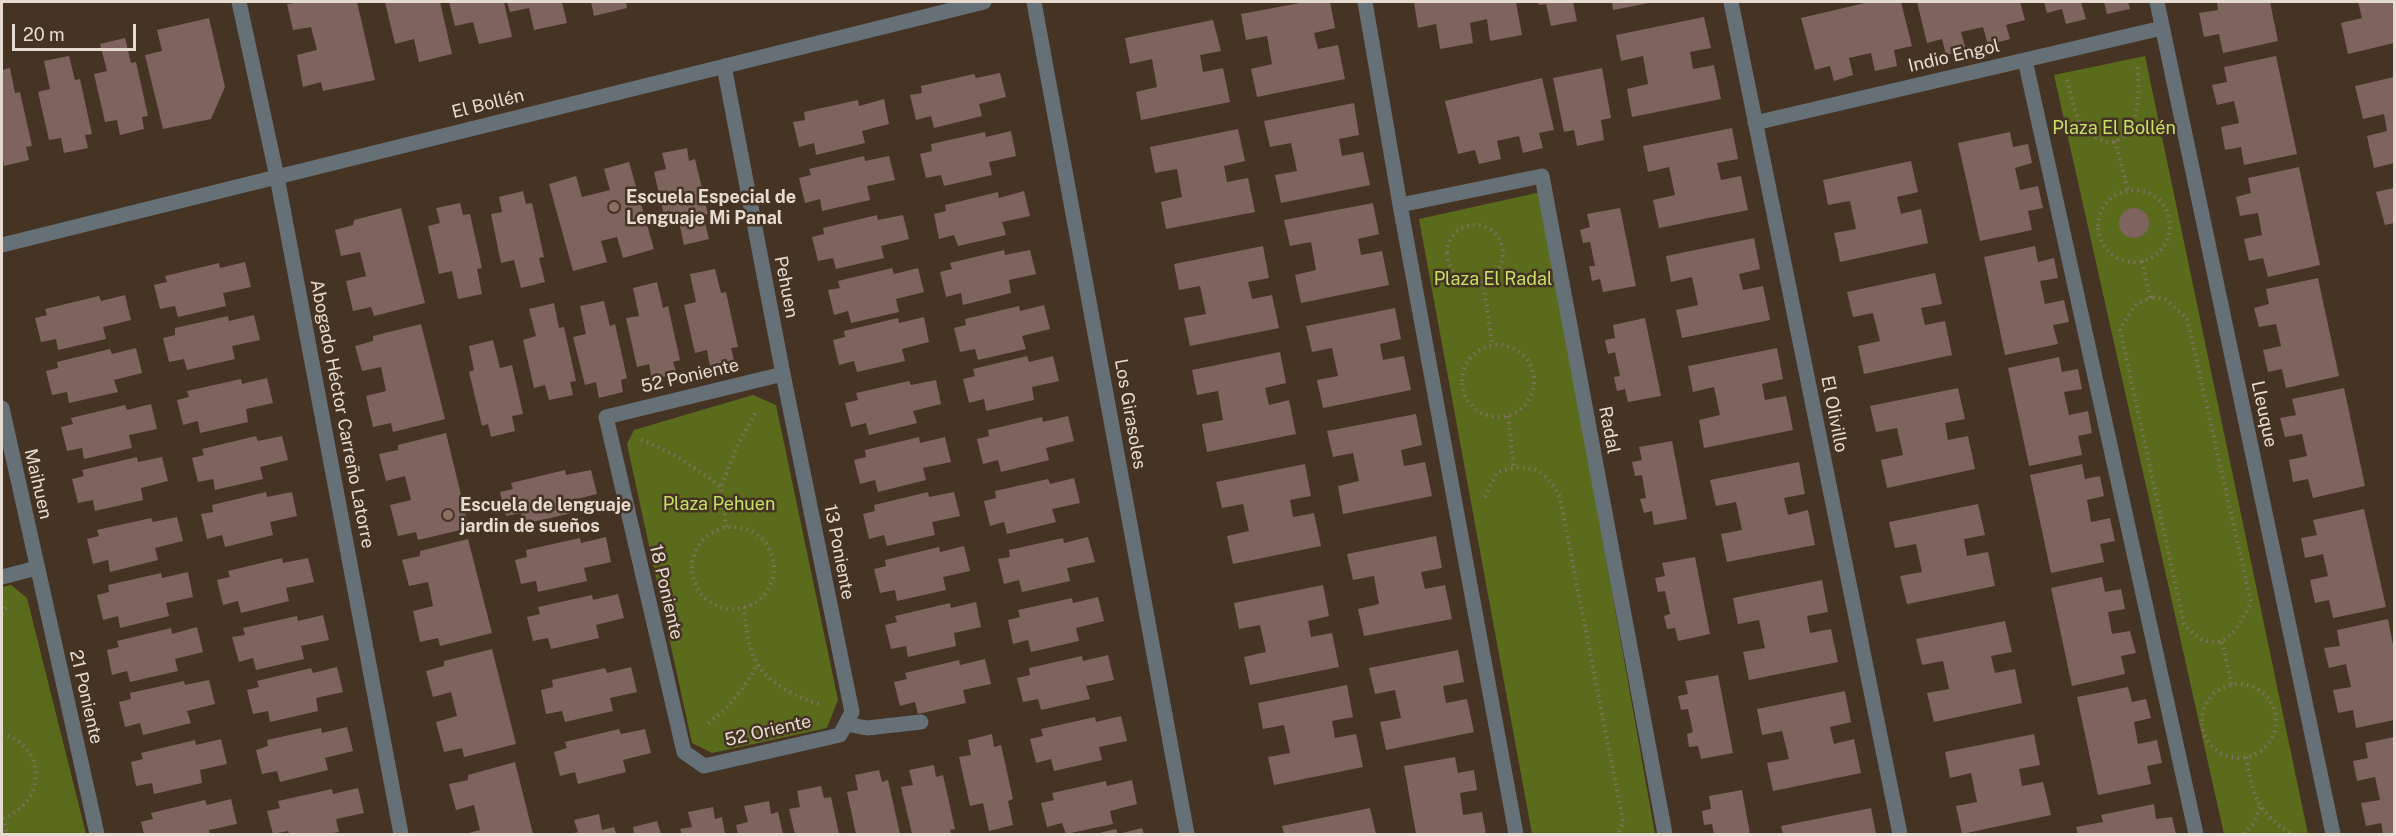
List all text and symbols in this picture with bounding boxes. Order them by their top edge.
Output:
scale bar [15,12,140,50]
text: 20 m [23,24,65,45]
street label: Indio Engol [1906,35,2002,77]
street label: El Bollén [450,85,526,123]
park label: Plaza El Bollén [2052,117,2176,139]
place label: Escuela Especial de Lenguaje Mi Panal [626,186,796,228]
marker: Escuela Especial de Lenguaje Mi Panal [607,200,621,214]
street label: Pehuen [769,254,803,320]
park label: Plaza El Radal [1434,268,1552,290]
street label: Abogado Héctor Carreño Latorre [305,278,379,550]
street label: 52 Poniente [639,354,741,398]
street label: Los Girasoles [1110,357,1150,471]
street label: El Olivillo [1816,374,1852,454]
street label: Lleuque [2246,379,2282,449]
street label: Radal [1594,404,1624,456]
street label: Maihuen [19,447,57,521]
park label: Plaza Pehuen [663,493,775,515]
place label: Escuela de lenguaje jardin de sueños [460,494,631,536]
street label: 13 Poniente [819,503,859,601]
marker: Escuela de lenguaje jardin de sueños [441,508,455,522]
street label: 18 Poniente [645,542,687,642]
street label: 21 Poniente [65,648,107,746]
street label: 52 Oriente [723,711,813,751]

